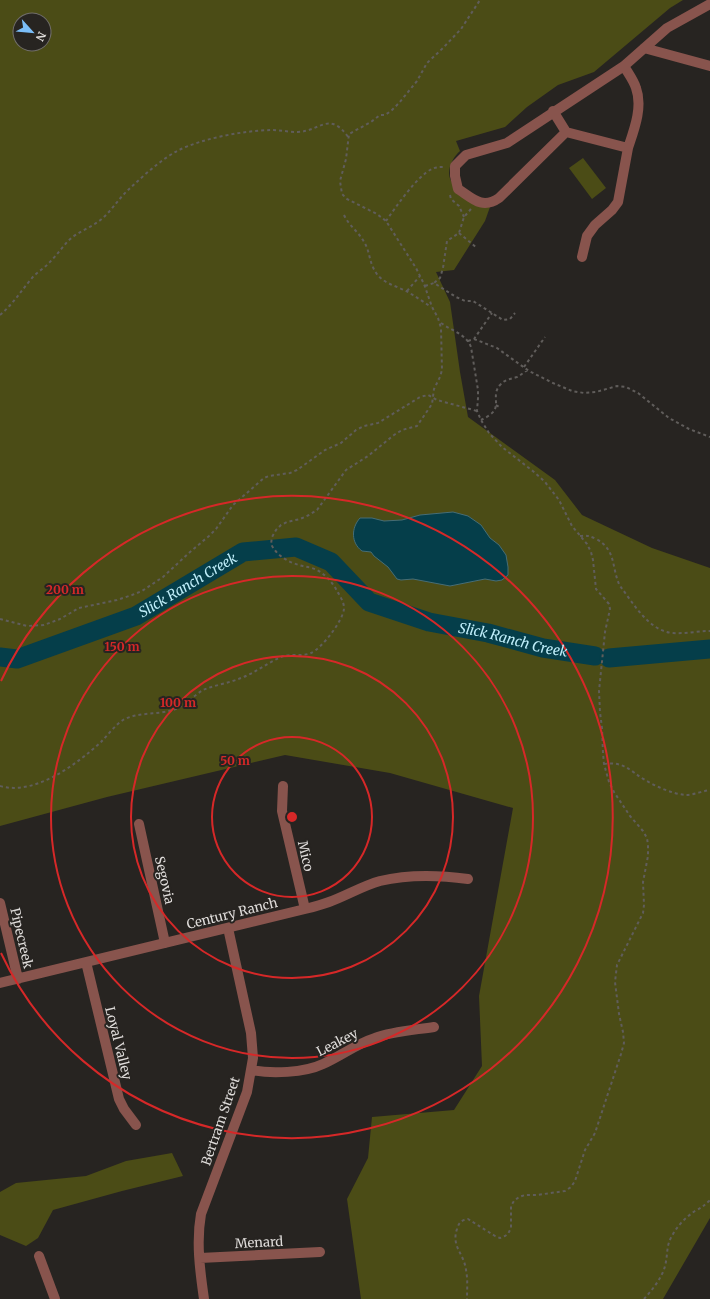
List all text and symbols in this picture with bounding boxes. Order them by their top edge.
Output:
north arrow [12,12,52,52]
text: N [33,29,49,44]
water label: Slick Ranch Creek [135,549,240,621]
text: 200 m [46,582,84,597]
water label: Slick Ranch Creek [457,619,569,661]
text: 150 m [105,639,140,654]
text: 100 m [160,695,196,710]
text: 50 m [220,753,250,768]
centre of rings [285,810,299,824]
street label: Mico [294,839,317,874]
street label: Segovia [151,855,178,906]
street label: Century Ranch [185,894,280,933]
street label: Pipecreek [6,906,37,971]
street label: Loyal Valley [101,1005,136,1082]
street label: Leakey [314,1025,361,1060]
street label: Bertram Street [197,1075,244,1168]
street label: Menard [234,1233,284,1252]

